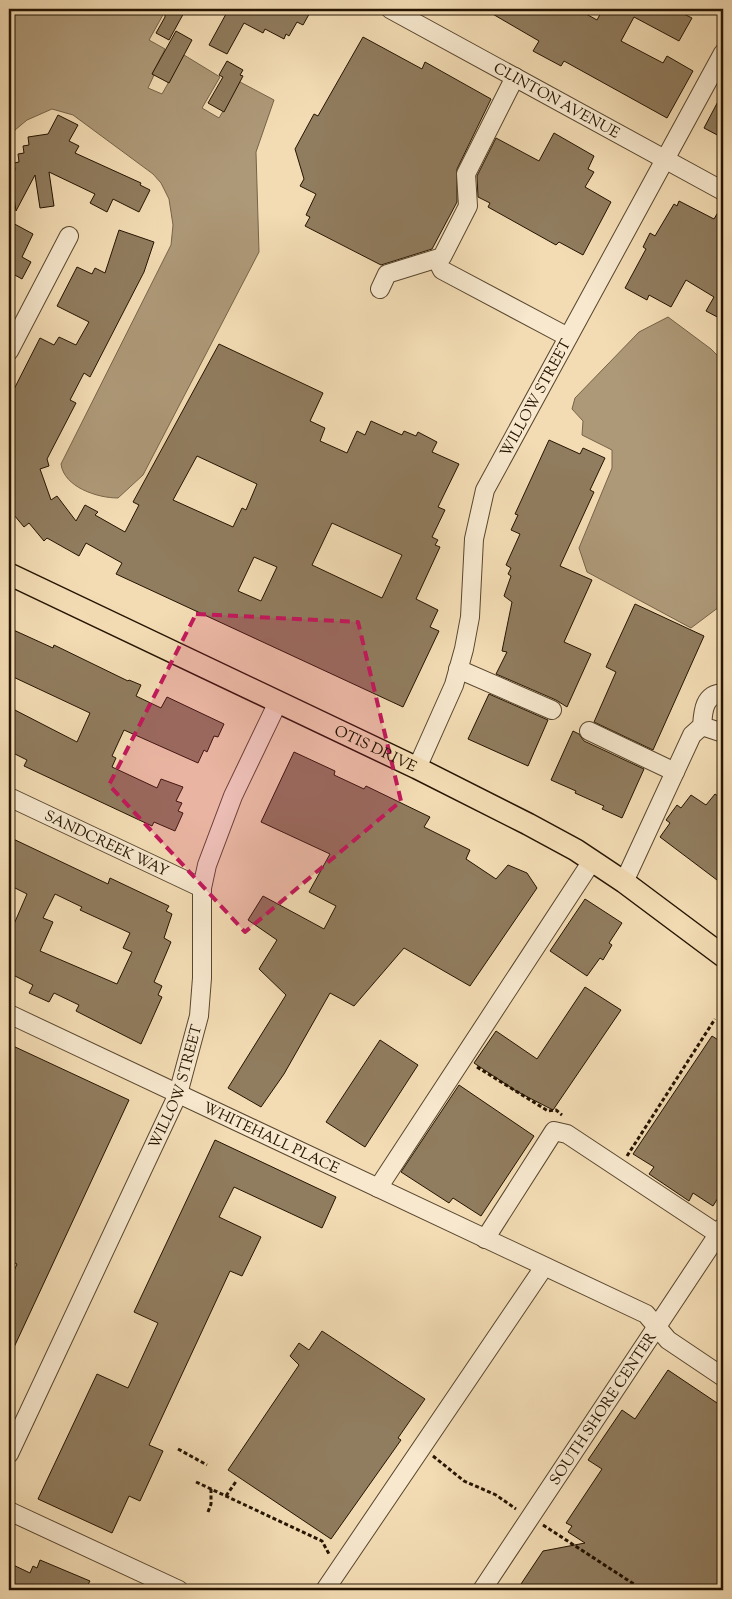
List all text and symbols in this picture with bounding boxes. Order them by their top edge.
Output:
street label: CLINTON AVENUE [489,58,623,144]
street label: WILLOW STREET [496,336,577,461]
street label: OTIS DRIVE [330,721,420,778]
street label: SANDCREEK WAY [41,806,172,883]
street label: WILLOW STREET [145,1022,208,1153]
street label: WHITEHALL PLACE [199,1098,342,1180]
street label: SOUTH SHORE CENTER [545,1328,662,1490]

